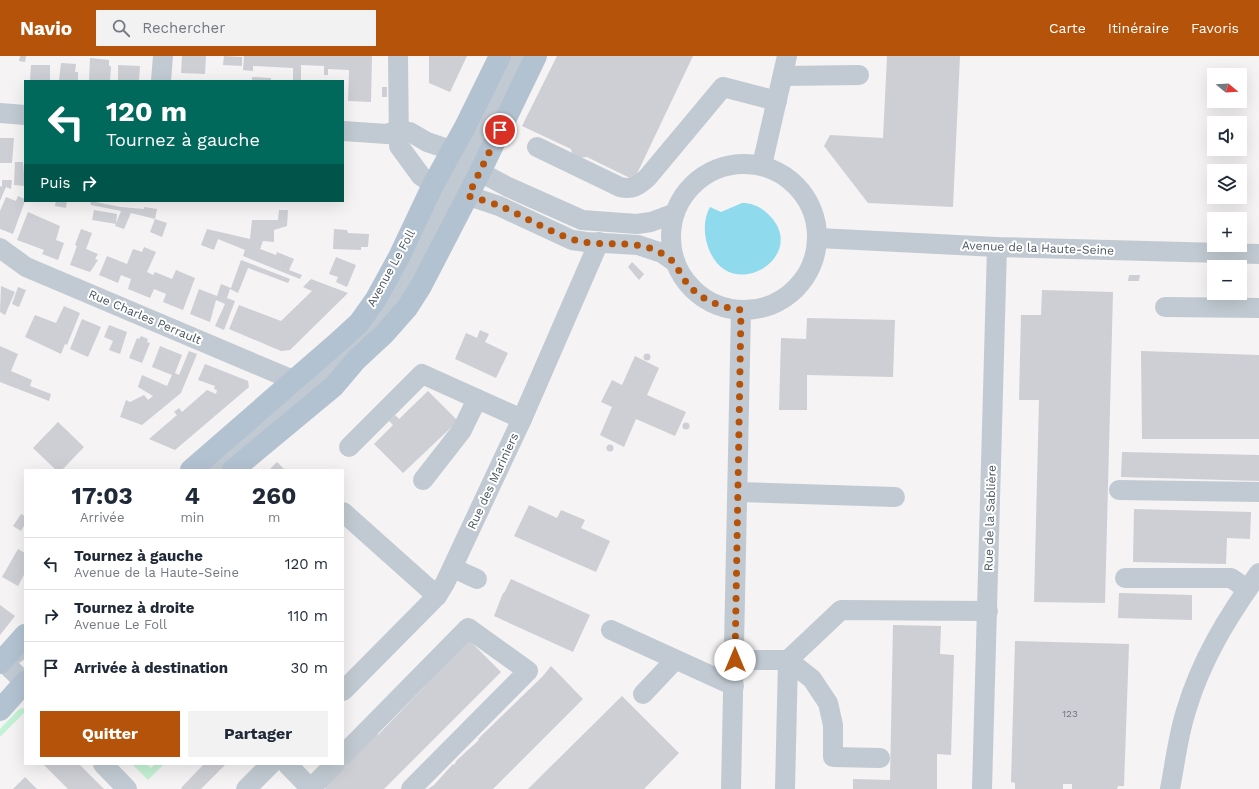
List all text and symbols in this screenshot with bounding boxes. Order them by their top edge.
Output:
search box [96,10,376,46]
text: Navio [20,17,72,40]
icon: search [110,17,132,39]
text: Rechercher [142,19,225,37]
text: Carte [1049,20,1086,36]
text: Itinéraire [1108,20,1169,36]
text: Favoris [1191,20,1239,36]
north arrow [1207,68,1247,108]
map controls [1207,68,1247,300]
text: 120 m [106,95,187,128]
icon: left [40,96,92,148]
pin [483,113,517,147]
button: sound [1207,116,1247,156]
icon: arrive [489,119,511,141]
text: Tournez à gauche [106,129,260,150]
button: layers [1207,164,1247,204]
icon: right [78,172,100,194]
text: Puis [40,174,70,192]
button: + [1207,212,1247,252]
street label: Avenue Le Foll [364,227,418,309]
street label: Avenue de la Haute-Seine [962,238,1114,258]
button: − [1207,260,1247,300]
street label: Rue Charles Perrault [87,287,203,347]
street label: Rue des Mariniers [465,431,521,531]
street label: Rue de la Sablière [981,465,999,571]
text: 17:03 [72,482,133,510]
text: 4 [185,482,200,510]
text: 260 [252,482,296,510]
text: Arrivée [80,510,124,525]
text: min [180,510,204,525]
text: m [268,510,280,525]
text: Tournez à gauche [74,547,203,565]
icon: left [40,553,62,575]
text: 120 m [285,555,328,573]
text: Avenue de la Haute-Seine [74,565,239,580]
text: Tournez à droite [74,599,194,617]
icon: right [40,605,62,627]
text: 110 m [288,607,328,625]
text: Avenue Le Foll [74,617,167,632]
position arrow [714,639,756,681]
icon: arrive [40,657,62,679]
text: Arrivée à destination [74,659,228,677]
text: 30 m [291,659,328,677]
house number: 123 [1062,708,1078,719]
button: Quitter [40,711,180,757]
button: Partager [188,711,328,757]

